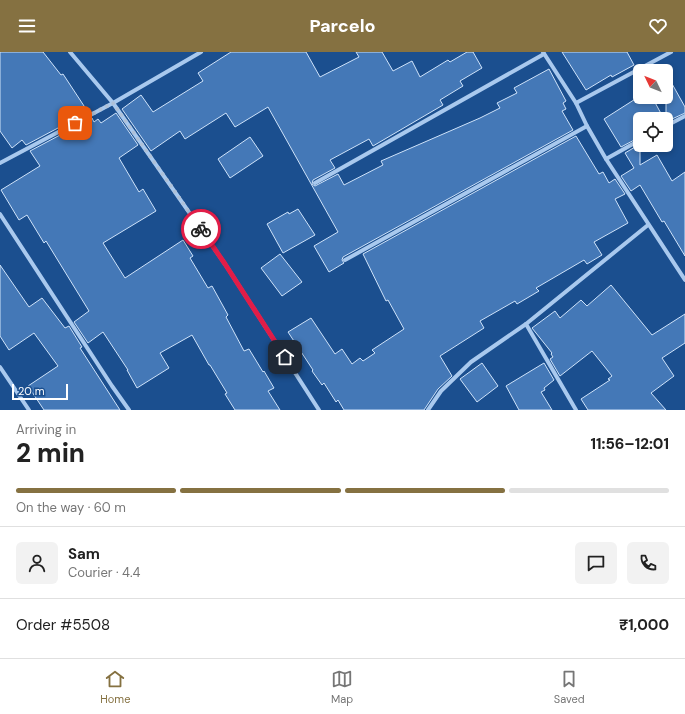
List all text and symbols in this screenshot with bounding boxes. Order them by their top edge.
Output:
text: Parcelo [309,14,376,38]
icon: menu [16,15,38,37]
icon: heart [647,15,669,37]
north arrow [633,64,673,104]
map controls [633,64,673,152]
pin [58,106,92,140]
icon: bag [64,112,86,134]
button: locate [633,112,673,152]
courier [181,209,221,249]
icon: bike [190,218,212,240]
pin [268,340,302,374]
icon: home [274,346,296,368]
scale bar [12,382,68,401]
text: 20 m [18,384,44,398]
text: Arriving in [16,421,76,438]
text: 11:56–12:01 [590,434,669,454]
text: 2 min [16,436,85,470]
text: On the way · 60 m [16,499,126,516]
button: person [16,542,58,584]
button: chat [575,542,617,584]
button: phone [627,542,669,584]
text: Sam [68,544,100,564]
text: Courier · 4.4 [68,564,140,581]
text: Order #5508 [16,615,110,635]
text: ₹1,000 [619,615,669,635]
tab: Home [100,668,130,706]
tab: Map [331,668,353,706]
tab: Saved [554,668,585,706]

